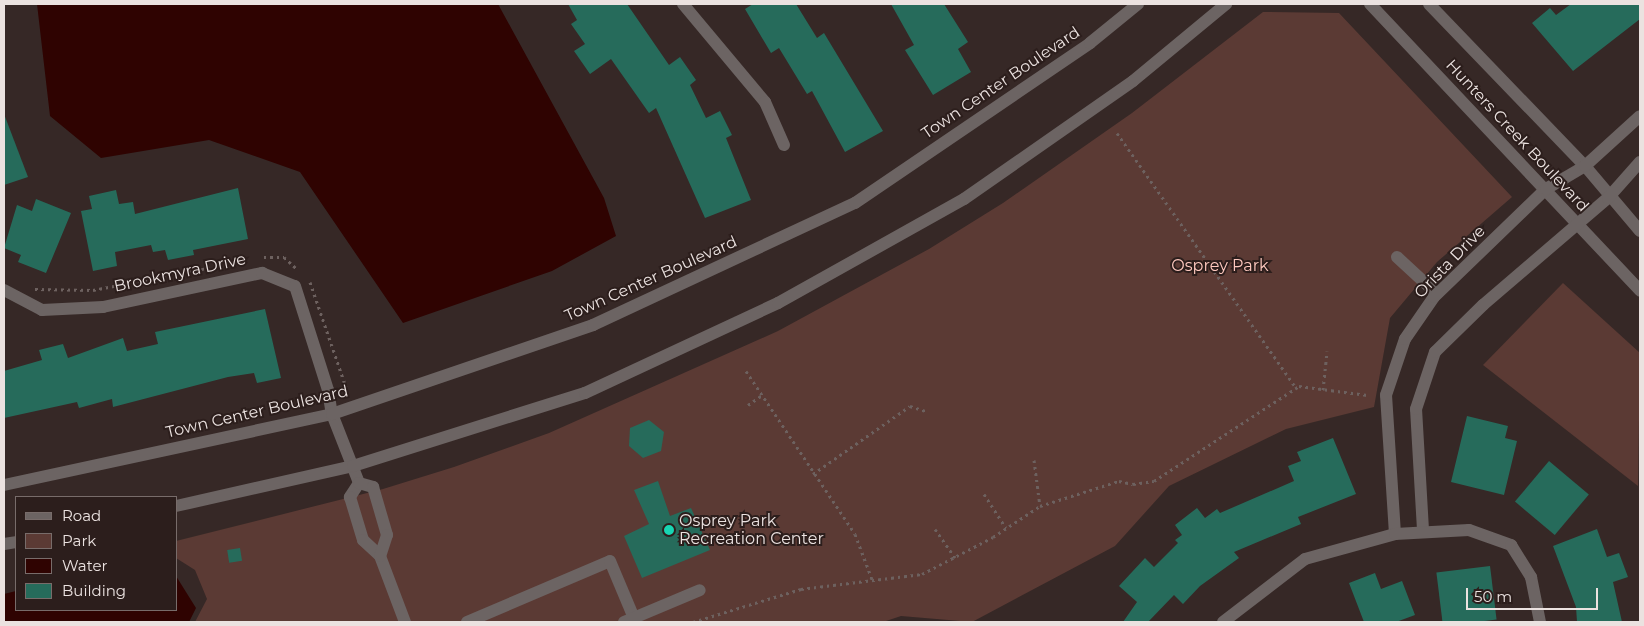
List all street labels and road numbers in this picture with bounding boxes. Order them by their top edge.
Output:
street label: Town Center Boulevard [918,23,1084,143]
street label: Hunters Creek Boulevard [1441,56,1593,216]
street label: Orista Drive [1411,222,1489,302]
street label: Town Center Boulevard [562,232,740,326]
street label: Brookmyra Drive [112,250,248,296]
street label: Town Center Boulevard [164,382,350,442]

